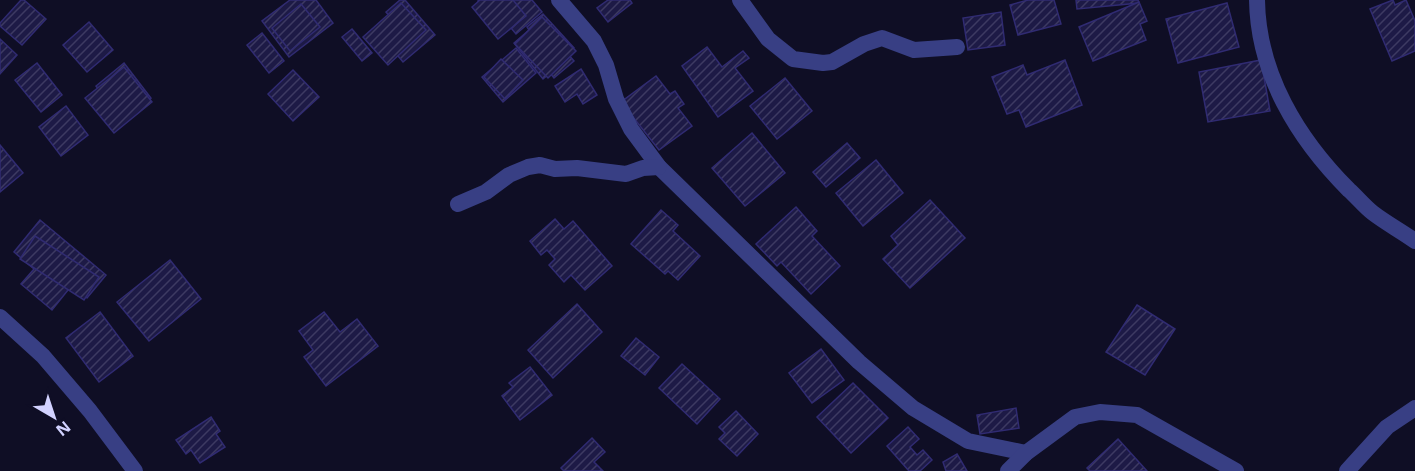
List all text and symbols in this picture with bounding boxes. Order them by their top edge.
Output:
north arrow [24,387,84,447]
text: N [51,416,75,441]

